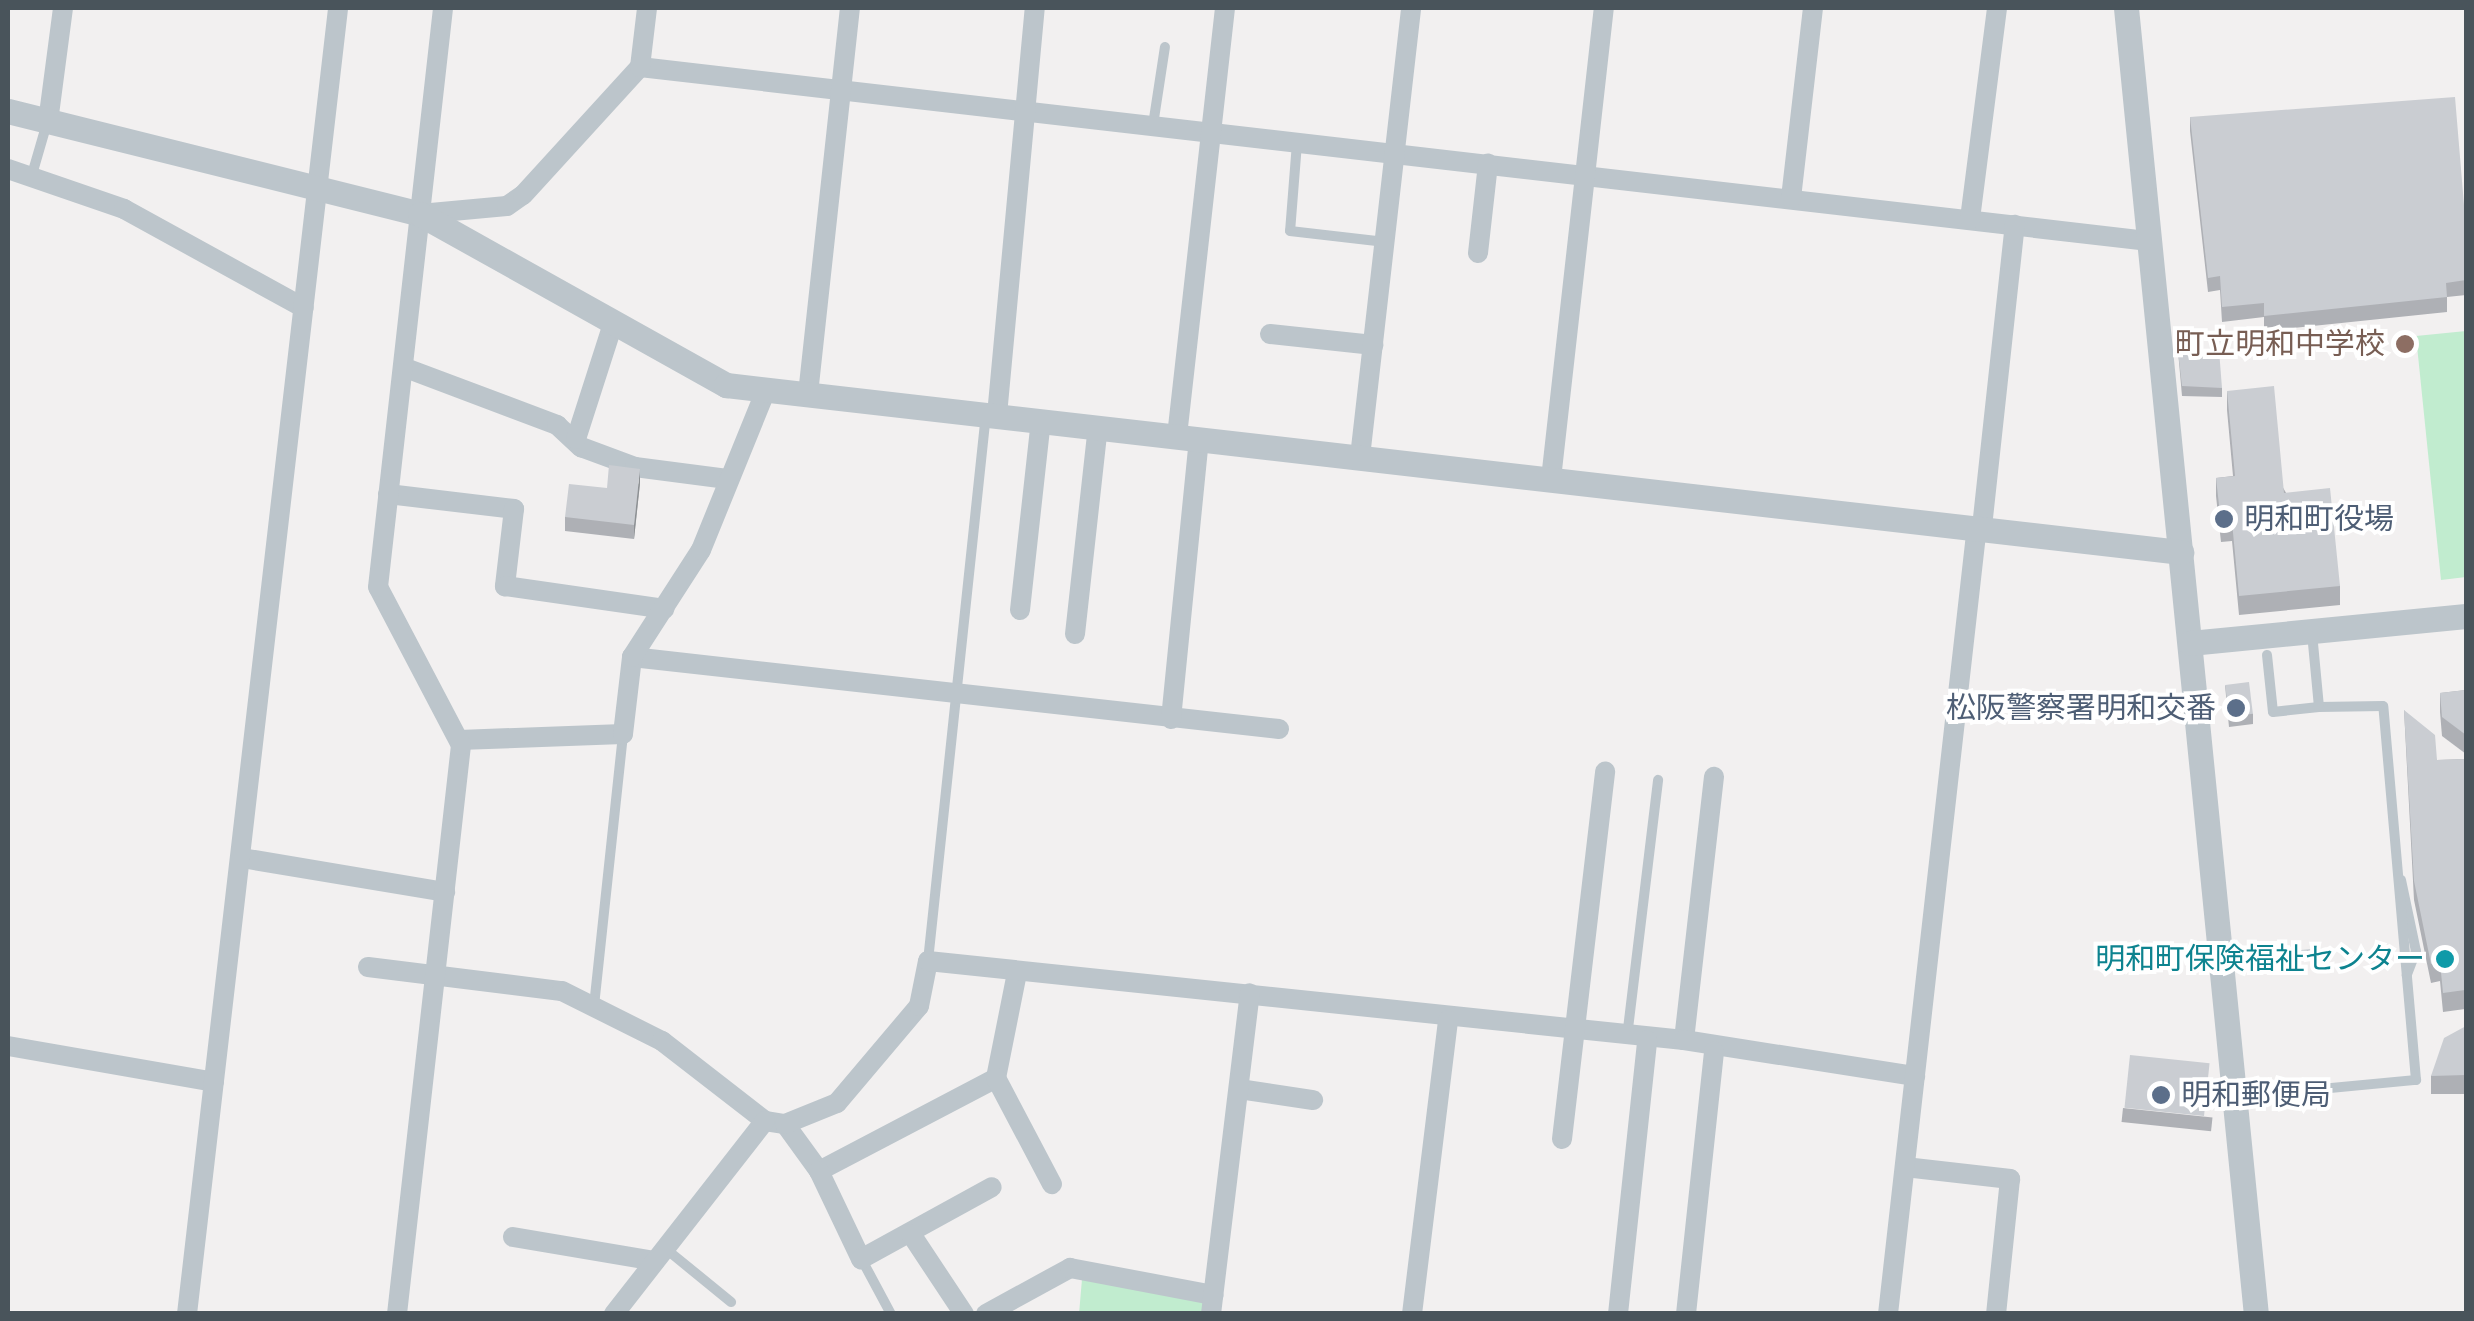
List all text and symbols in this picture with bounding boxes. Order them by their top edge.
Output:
place label: 町立明和中学校 [2175,326,2385,362]
marker: 町立明和中学校 [2394,333,2416,355]
place label: 明和町役場 [2244,501,2394,537]
marker: 明和町役場 [2213,508,2235,530]
place label: 松阪警察署明和交番 [1946,690,2216,726]
marker: 松阪警察署明和交番 [2225,697,2247,719]
place label: 明和町保険福祉センター [2095,941,2425,977]
marker: 明和町保険福祉センター [2434,948,2456,970]
place label: 明和郵便局 [2181,1077,2331,1113]
marker: 明和郵便局 [2150,1084,2172,1106]

